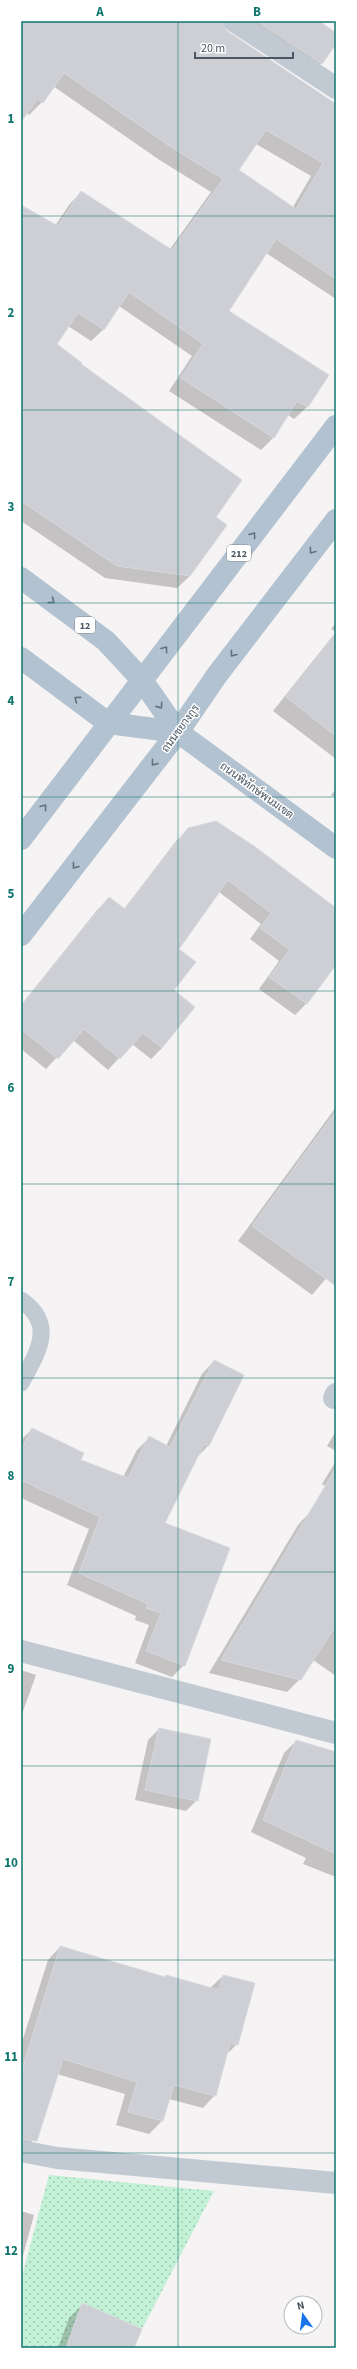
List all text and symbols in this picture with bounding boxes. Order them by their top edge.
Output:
text: A [95,3,104,21]
text: B [253,3,261,21]
scale bar [195,34,293,60]
text: 20 m [201,40,225,57]
text: 1 [8,110,15,128]
text: 2 [8,304,15,322]
text: 3 [8,498,15,516]
one-way arrow [248,532,255,539]
road number: 212 [227,545,251,561]
one-way arrow [310,546,317,553]
one-way arrow [48,597,55,604]
road number: 12 [75,617,95,633]
one-way arrow [161,647,168,654]
one-way arrow [231,650,238,657]
text: 4 [8,692,15,710]
one-way arrow [74,697,81,704]
street label: ถนนชยางกูร [158,701,203,755]
one-way arrow [155,702,163,709]
one-way arrow [152,758,159,765]
street label: ถนนพิทักษ์พนมเขต [217,758,297,822]
one-way arrow [40,805,47,812]
one-way arrow [72,861,79,868]
text: 5 [8,885,15,903]
text: 6 [8,1079,15,1097]
text: 7 [8,1273,15,1291]
text: 8 [8,1467,15,1485]
text: 9 [8,1660,15,1678]
text: 10 [4,1854,18,1872]
text: 11 [4,2048,18,2066]
text: 12 [4,2242,18,2260]
north arrow [283,2295,323,2335]
text: N [295,2298,306,2314]

